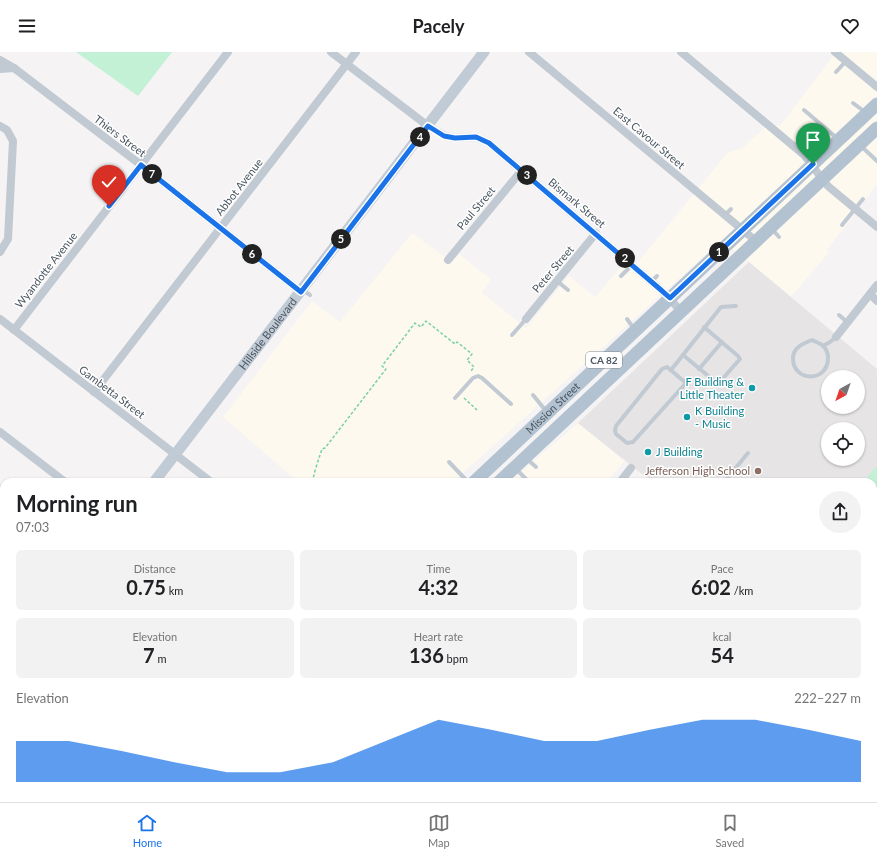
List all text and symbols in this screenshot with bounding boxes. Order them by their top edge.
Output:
icon: menu [16,15,38,37]
text: Pacely [412,15,465,37]
icon: heart [839,15,861,37]
street label: East Cavour Street [611,104,688,171]
street label: Thiers Street [92,112,149,159]
pin [796,123,830,164]
pin: 4 [410,127,430,147]
icon: arrive [802,129,824,151]
text: 4 [417,130,423,143]
street label: Abbot Avenue [212,155,265,218]
pin: 7 [142,164,162,184]
pin [92,165,126,206]
pin: 3 [517,165,537,185]
text: 7 [149,167,155,180]
text: 3 [524,168,530,181]
icon: check [98,171,120,193]
street label: Bismark Street [546,175,608,230]
street label: Paul Street [454,183,497,232]
street label: Wyandotte Avenue [12,229,79,310]
pin: 5 [331,229,351,249]
text: 5 [338,232,344,245]
street label: Peter Street [529,242,576,295]
pin: 1 [709,242,729,262]
pin: 6 [242,244,262,264]
text: 1 [716,245,722,258]
text: 6 [249,247,255,260]
pin: 2 [615,248,635,268]
text: 2 [622,251,628,264]
street label: Hillside Boulevard [236,295,299,372]
road number: CA 82 [586,352,622,368]
street label: Gambetta Street [77,363,148,421]
north arrow [821,370,865,414]
map controls [821,370,865,466]
place label: F Building & Little Theater [680,375,744,401]
street label: Mission Street [523,379,582,436]
marker: F Building & Little Theater [747,383,757,393]
place label: K Building - Music [695,404,744,430]
marker: K Building - Music [682,412,692,422]
button: locate [821,422,865,466]
place label: J Building [656,445,703,458]
marker: J Building [643,447,653,457]
place label: Jefferson High School [645,464,750,477]
marker: Jefferson High School [753,466,763,476]
text: Morning run [16,490,138,517]
button: share [819,491,861,533]
text: 07:03 [16,519,49,535]
text: Distance [134,562,176,575]
text: Time [427,562,450,575]
text: Pace [711,562,734,575]
text: 0.75 [126,575,166,599]
text: 4:32 [419,575,458,599]
text: 6:02 [691,575,731,599]
text: km [166,584,183,597]
text: /km [731,584,753,597]
text: Elevation [132,630,177,643]
text: Heart rate [414,630,463,643]
text: kcal [713,630,731,643]
text: 7 [143,643,155,667]
text: 136 [409,643,444,667]
text: 54 [711,643,734,667]
text: m [155,652,167,665]
text: bpm [444,652,468,665]
text: Elevation [16,690,69,706]
text: 222–227 m [794,690,861,706]
tab: Home [133,812,162,849]
tab: Map [428,812,450,849]
tab: Saved [715,812,744,849]

